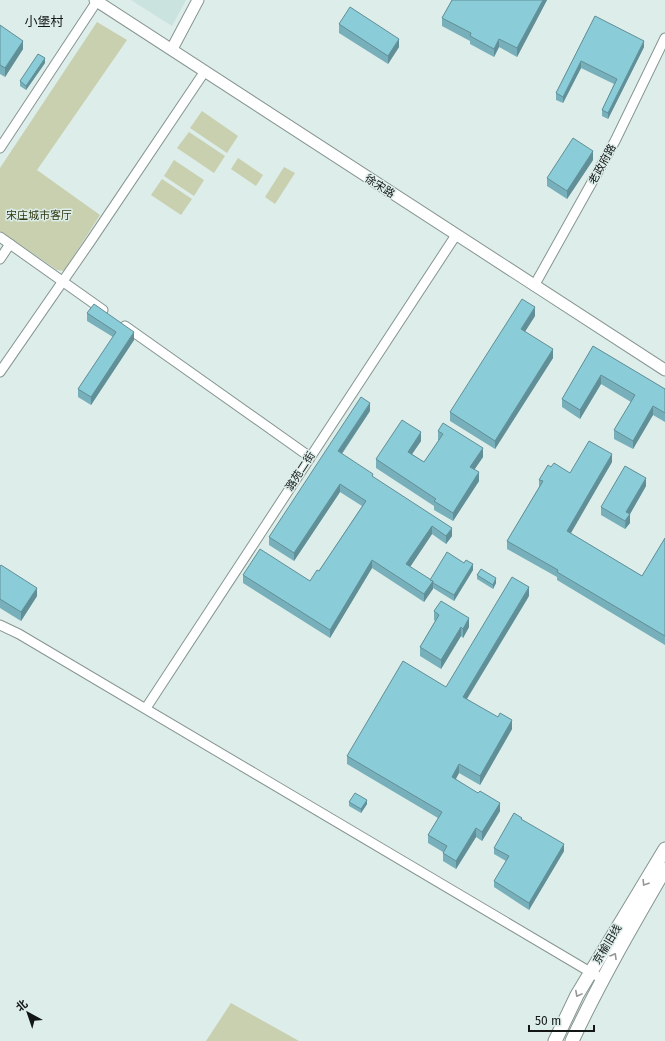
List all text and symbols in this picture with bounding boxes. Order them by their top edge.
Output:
district label: 小堡村 [24,14,64,29]
street label: 老政府路 [586,142,619,187]
street label: 徐宋路 [362,172,397,201]
park label: 宋庄城市客厅 [6,209,72,222]
street label: 潞苑二街 [283,449,318,493]
one-way arrow [642,879,649,886]
street label: 京榆旧线 [591,922,624,966]
one-way arrow [610,953,617,960]
one-way arrow [575,990,582,997]
north arrow [8,993,48,1033]
text: 北 [14,997,30,1014]
scale bar [529,1007,594,1033]
text: 50 m [535,1014,561,1028]

